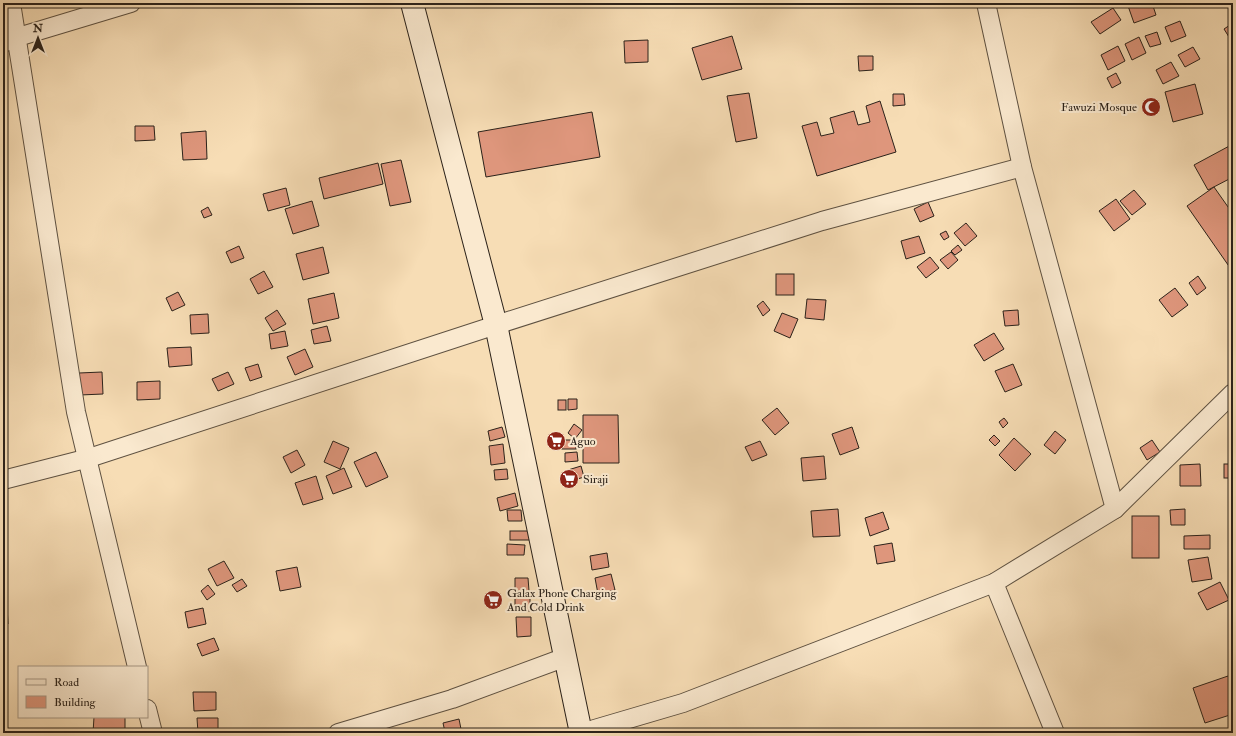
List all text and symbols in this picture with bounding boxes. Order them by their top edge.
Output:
north arrow [18,18,58,58]
text: N [32,22,44,35]
mosque icon: Fawuzi Mosque [1140,96,1162,118]
place label: Fawuzi Mosque [1061,100,1137,115]
supermarket icon: Aguo [545,430,567,452]
place label: Aguo [569,434,596,449]
supermarket icon: Siraji [558,468,580,490]
place label: Siraji [583,472,608,487]
place label: Galax Phone Charging And Cold Drink [506,586,617,615]
supermarket icon: Galax Phone Charging And Cold Drink [482,589,504,611]
legend [18,666,148,718]
text: Road [54,675,79,690]
text: Building [54,695,97,710]

